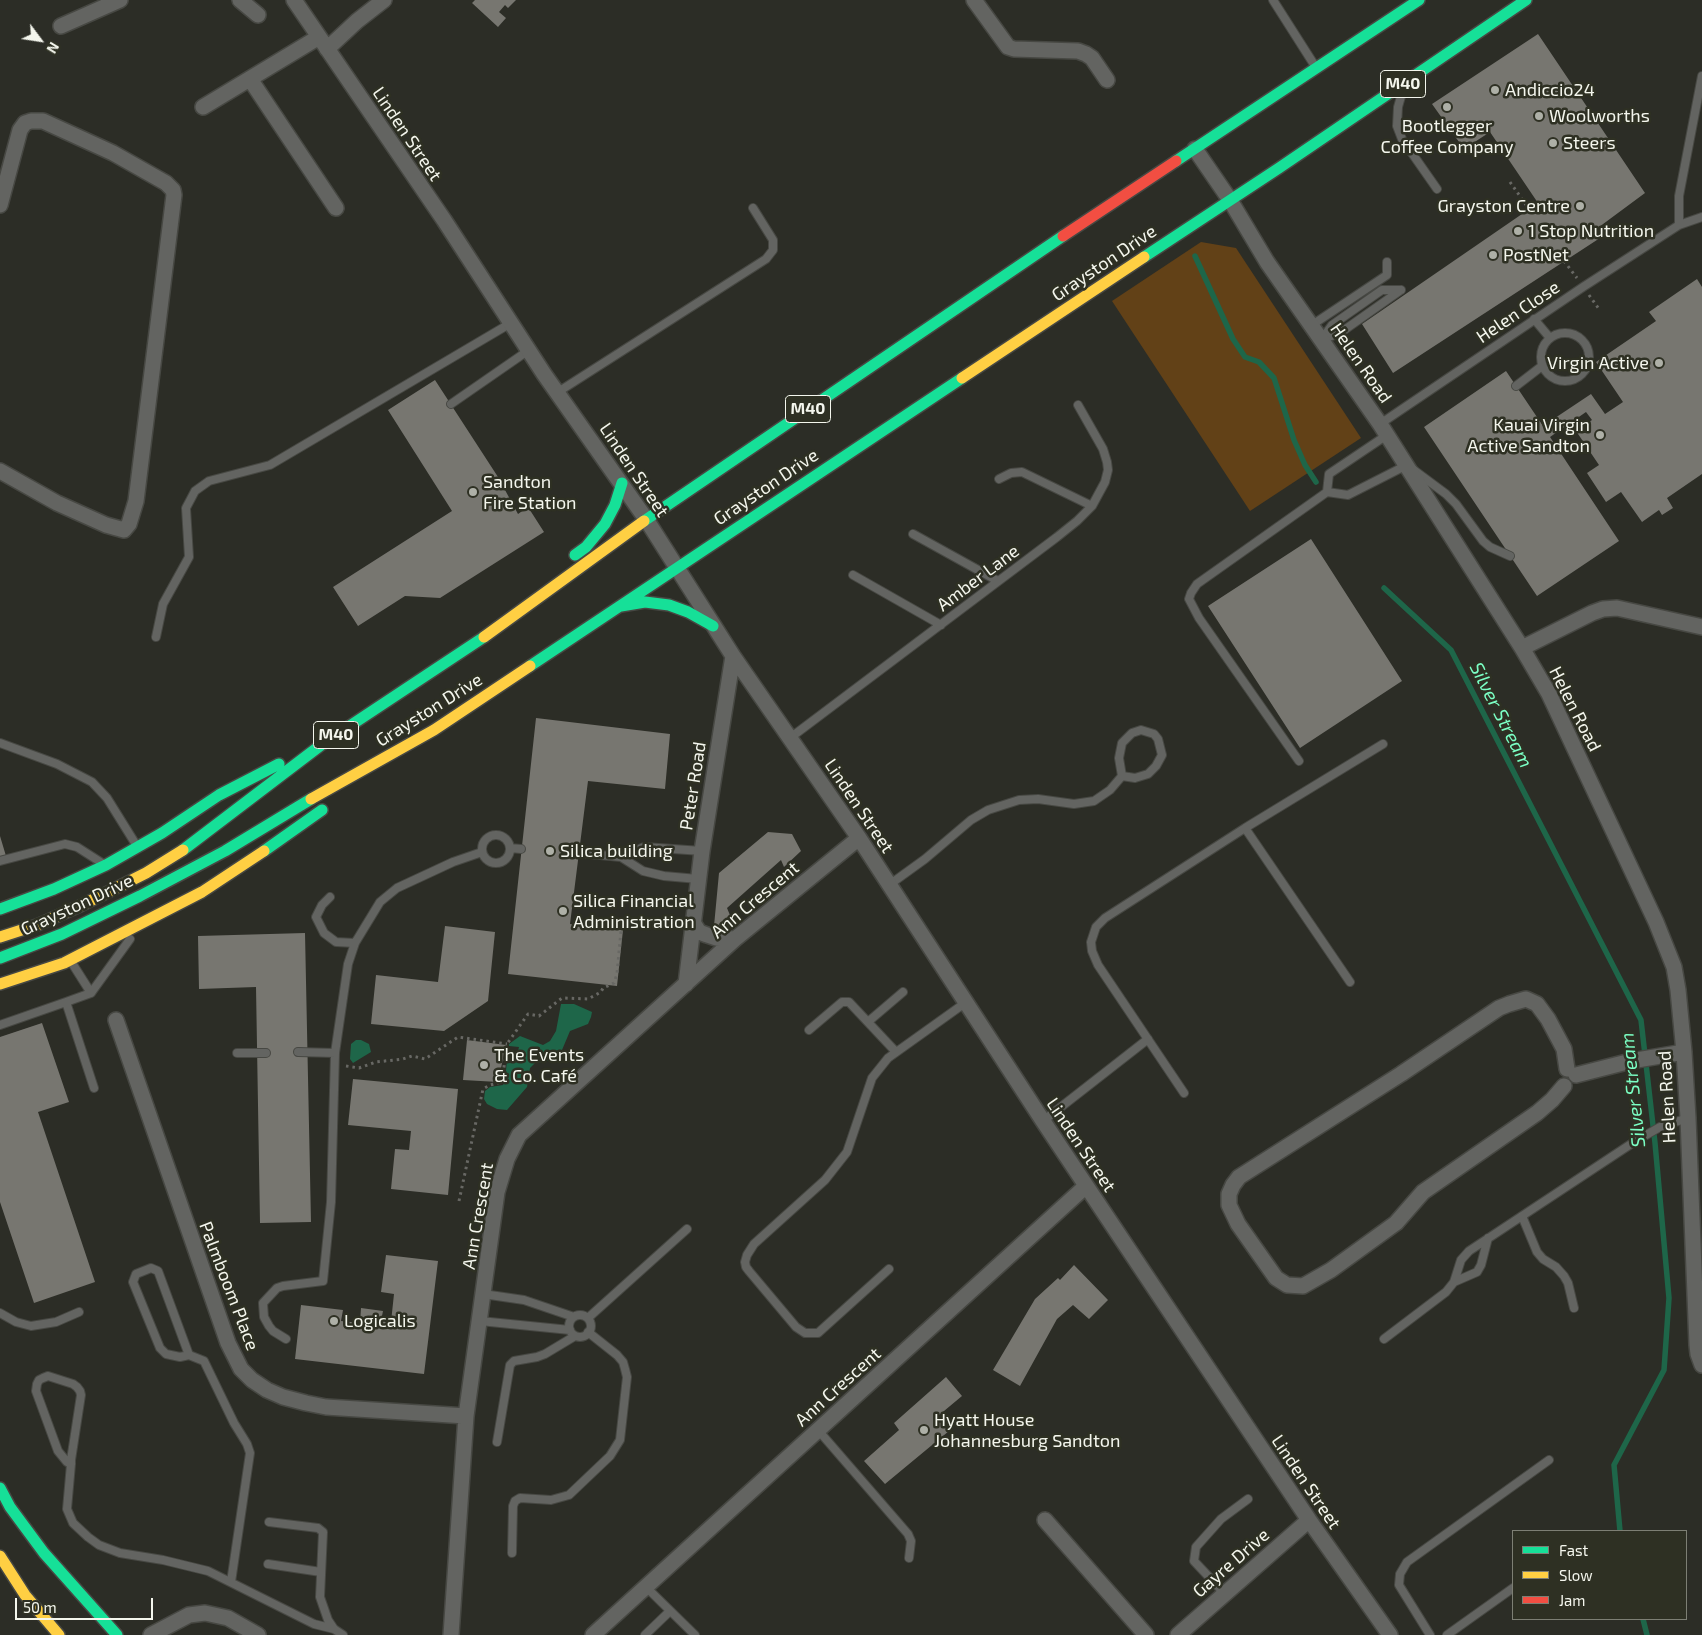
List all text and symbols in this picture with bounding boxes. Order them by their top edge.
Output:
north arrow [15,15,65,65]
text: N [43,39,63,57]
road number: M40 [1380,70,1426,98]
place label: Andiccio24 [1505,79,1595,101]
street label: Linden Street [368,83,446,185]
marker: Andiccio24 [1489,84,1501,96]
marker: Bootlegger Coffee Company [1441,101,1453,113]
place label: Woolworths [1549,105,1650,127]
marker: Woolworths [1533,110,1545,122]
place label: Bootlegger Coffee Company [1380,115,1514,158]
place label: Steers [1563,132,1616,154]
marker: Steers [1547,137,1559,149]
place label: Grayston Centre [1437,195,1570,217]
marker: Grayston Centre [1574,200,1586,212]
street label: Grayston Drive [1048,220,1160,306]
place label: 1 Stop Nutrition [1528,220,1654,242]
marker: 1 Stop Nutrition [1512,225,1524,237]
place label: PostNet [1503,244,1569,266]
marker: PostNet [1487,249,1499,261]
street label: Helen Close [1472,276,1564,348]
street label: Helen Road [1326,319,1396,407]
place label: Virgin Active [1547,352,1649,374]
marker: Virgin Active [1653,357,1665,369]
road number: M40 [786,396,830,422]
place label: Kauai Virgin Active Sandton [1467,414,1590,456]
street label: Linden Street [595,419,673,521]
marker: Kauai Virgin Active Sandton [1594,429,1606,441]
street label: Grayston Drive [710,444,822,530]
place label: Sandton Fire Station [483,471,577,514]
marker: Sandton Fire Station [467,486,479,498]
street label: Amber Lane [933,540,1023,616]
water label: Silver Stream [1465,658,1537,772]
street label: Helen Road [1544,663,1606,755]
street label: Grayston Drive [372,669,486,751]
road number: M40 [314,722,358,748]
street label: Peter Road [675,740,711,832]
street label: Linden Street [820,755,898,857]
place label: Silica building [560,840,673,862]
marker: Silica building [544,845,556,857]
street label: Ann Crescent [707,857,803,943]
street label: Grayston Drive [17,870,137,940]
place label: Silica Financial Administration [573,890,695,932]
marker: Silica Financial Administration [557,905,569,917]
water label: Silver Stream [1616,1031,1650,1149]
place label: The Events & Co. Café [494,1044,584,1086]
street label: Helen Road [1654,1050,1680,1144]
marker: The Events & Co. Café [478,1059,490,1071]
street label: Linden Street [1042,1094,1120,1196]
street label: Ann Crescent [458,1161,498,1271]
street label: Palmboom Place [195,1219,263,1353]
place label: Logicalis [344,1310,416,1332]
marker: Logicalis [328,1315,340,1327]
street label: Ann Crescent [791,1343,885,1431]
place label: Hyatt House Johannesburg Sandton [934,1409,1120,1452]
marker: Hyatt House Johannesburg Sandton [918,1424,930,1436]
street label: Linden Street [1267,1431,1345,1533]
street label: Gayre Drive [1188,1524,1274,1602]
legend [1512,1530,1687,1620]
text: Fast [1559,1541,1588,1559]
text: Slow [1559,1566,1593,1584]
scale bar [18,1588,155,1620]
text: Jam [1559,1591,1585,1609]
text: 50 m [23,1598,57,1616]

